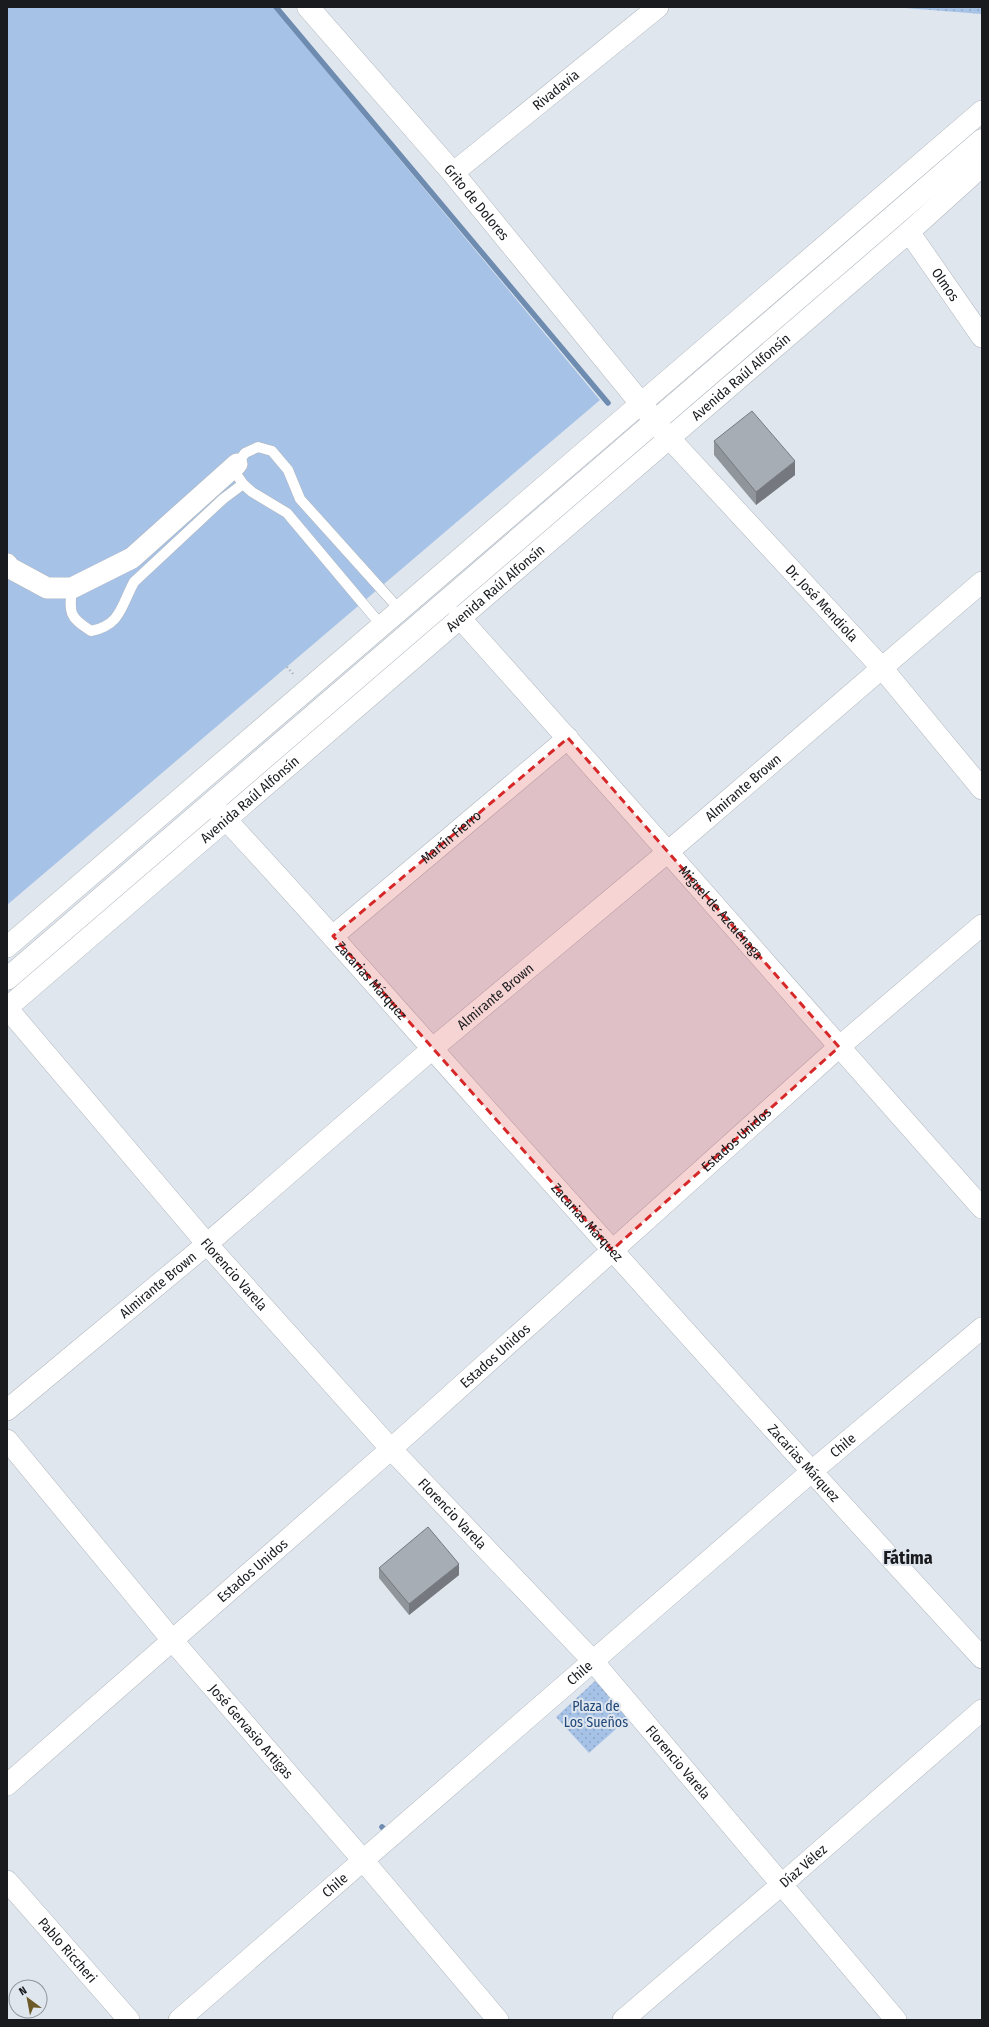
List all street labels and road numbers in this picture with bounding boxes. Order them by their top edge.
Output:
street label: Rivadavia [529,66,582,114]
street label: Grito de Dolores [441,161,513,244]
street label: Olmos [928,265,963,304]
street label: Avenida Raúl Alfonsín [688,330,794,424]
street label: Avenida Raúl Alfonsín [442,541,548,635]
street label: Dr. José Mendiola [782,561,862,645]
street label: Almirante Brown [701,750,784,825]
street label: Avenida Raúl Alfonsín [197,752,302,846]
street label: Martín Fierro [417,807,484,867]
street label: Miguel de Azcuénaga [675,862,767,963]
street label: Zacarias Márquez [332,938,411,1023]
street label: Almirante Brown [453,959,537,1033]
street label: Estados Unidos [698,1104,775,1175]
street label: Zacarias Márquez [548,1180,627,1265]
street label: Florencio Varela [197,1235,271,1314]
street label: Almirante Brown [116,1248,200,1322]
street label: Estados Unidos [457,1320,533,1391]
street label: Zacarias Márquez [764,1420,844,1506]
street label: Chile [826,1430,859,1461]
street label: Florencio Varela [415,1475,490,1553]
street label: Estados Unidos [214,1535,291,1606]
street label: Chile [563,1657,596,1689]
street label: José Gervasio Artigas [205,1680,297,1782]
street label: Florencio Varela [642,1722,714,1803]
street label: Díaz Vélez [776,1840,830,1891]
street label: Chile [318,1869,351,1901]
street label: Pablo Riccheri [35,1914,101,1986]

